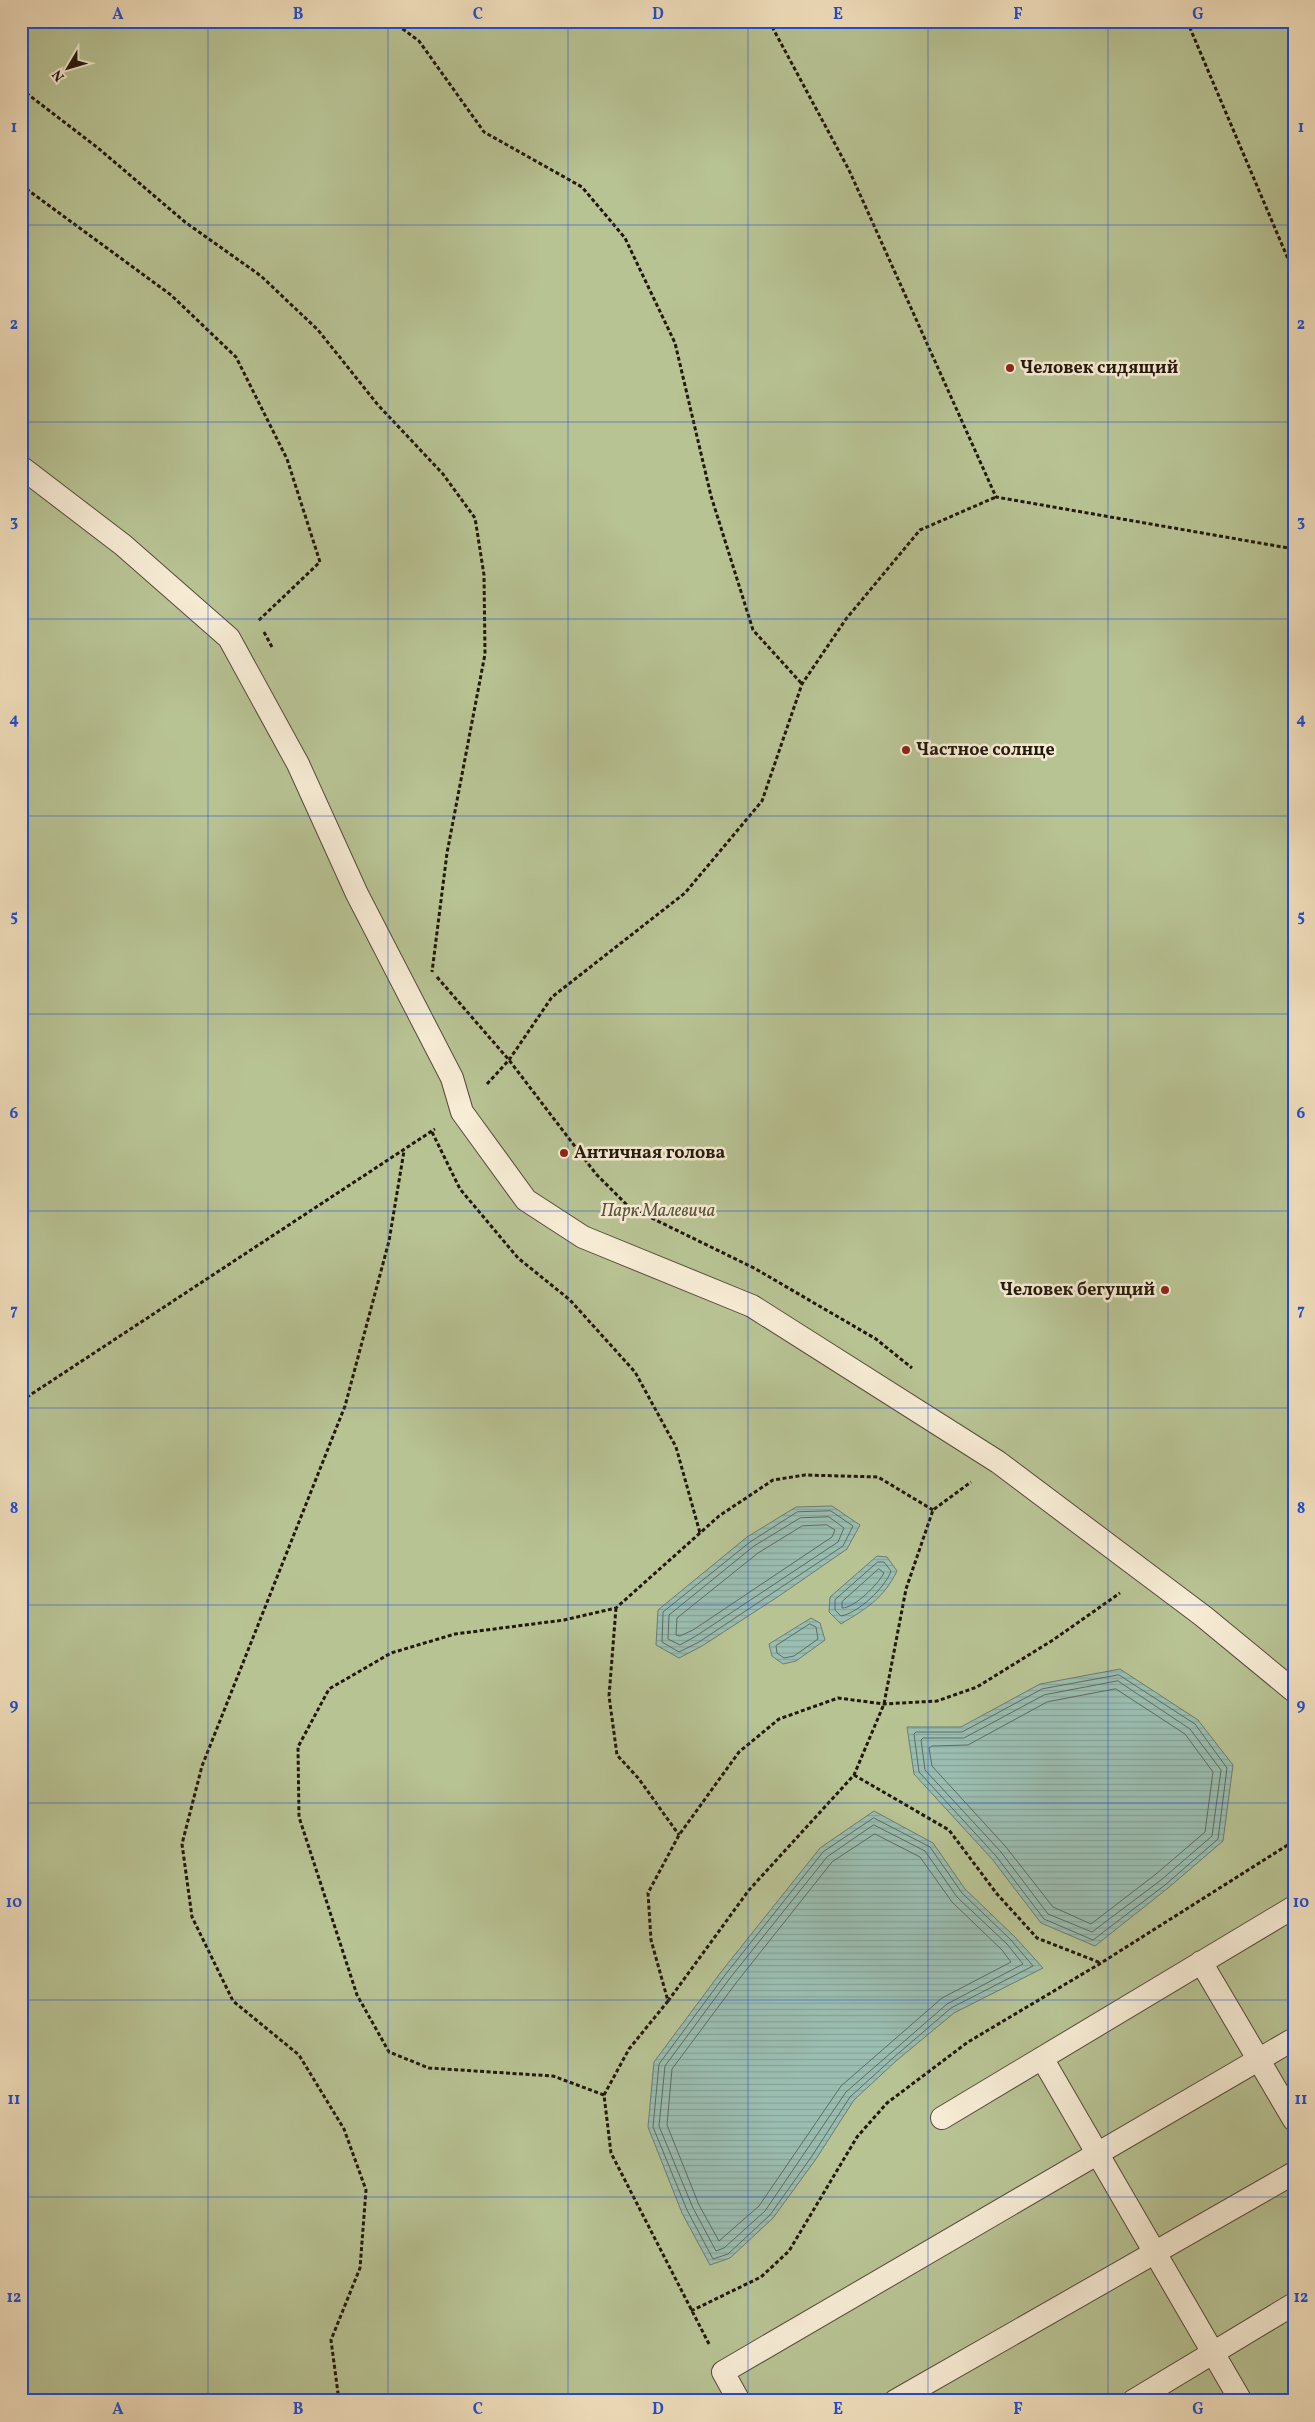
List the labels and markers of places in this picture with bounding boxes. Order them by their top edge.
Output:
place label: Человек сидящий [1020,356,1178,381]
marker: Человек сидящий [1004,362,1016,374]
place label: Частное солнце [916,738,1055,763]
marker: Частное солнце [900,744,912,756]
place label: Античная голова [574,1141,726,1166]
marker: Античная голова [558,1147,570,1159]
place label: Человек бегущий [1000,1278,1155,1303]
marker: Человек бегущий [1159,1284,1171,1296]

